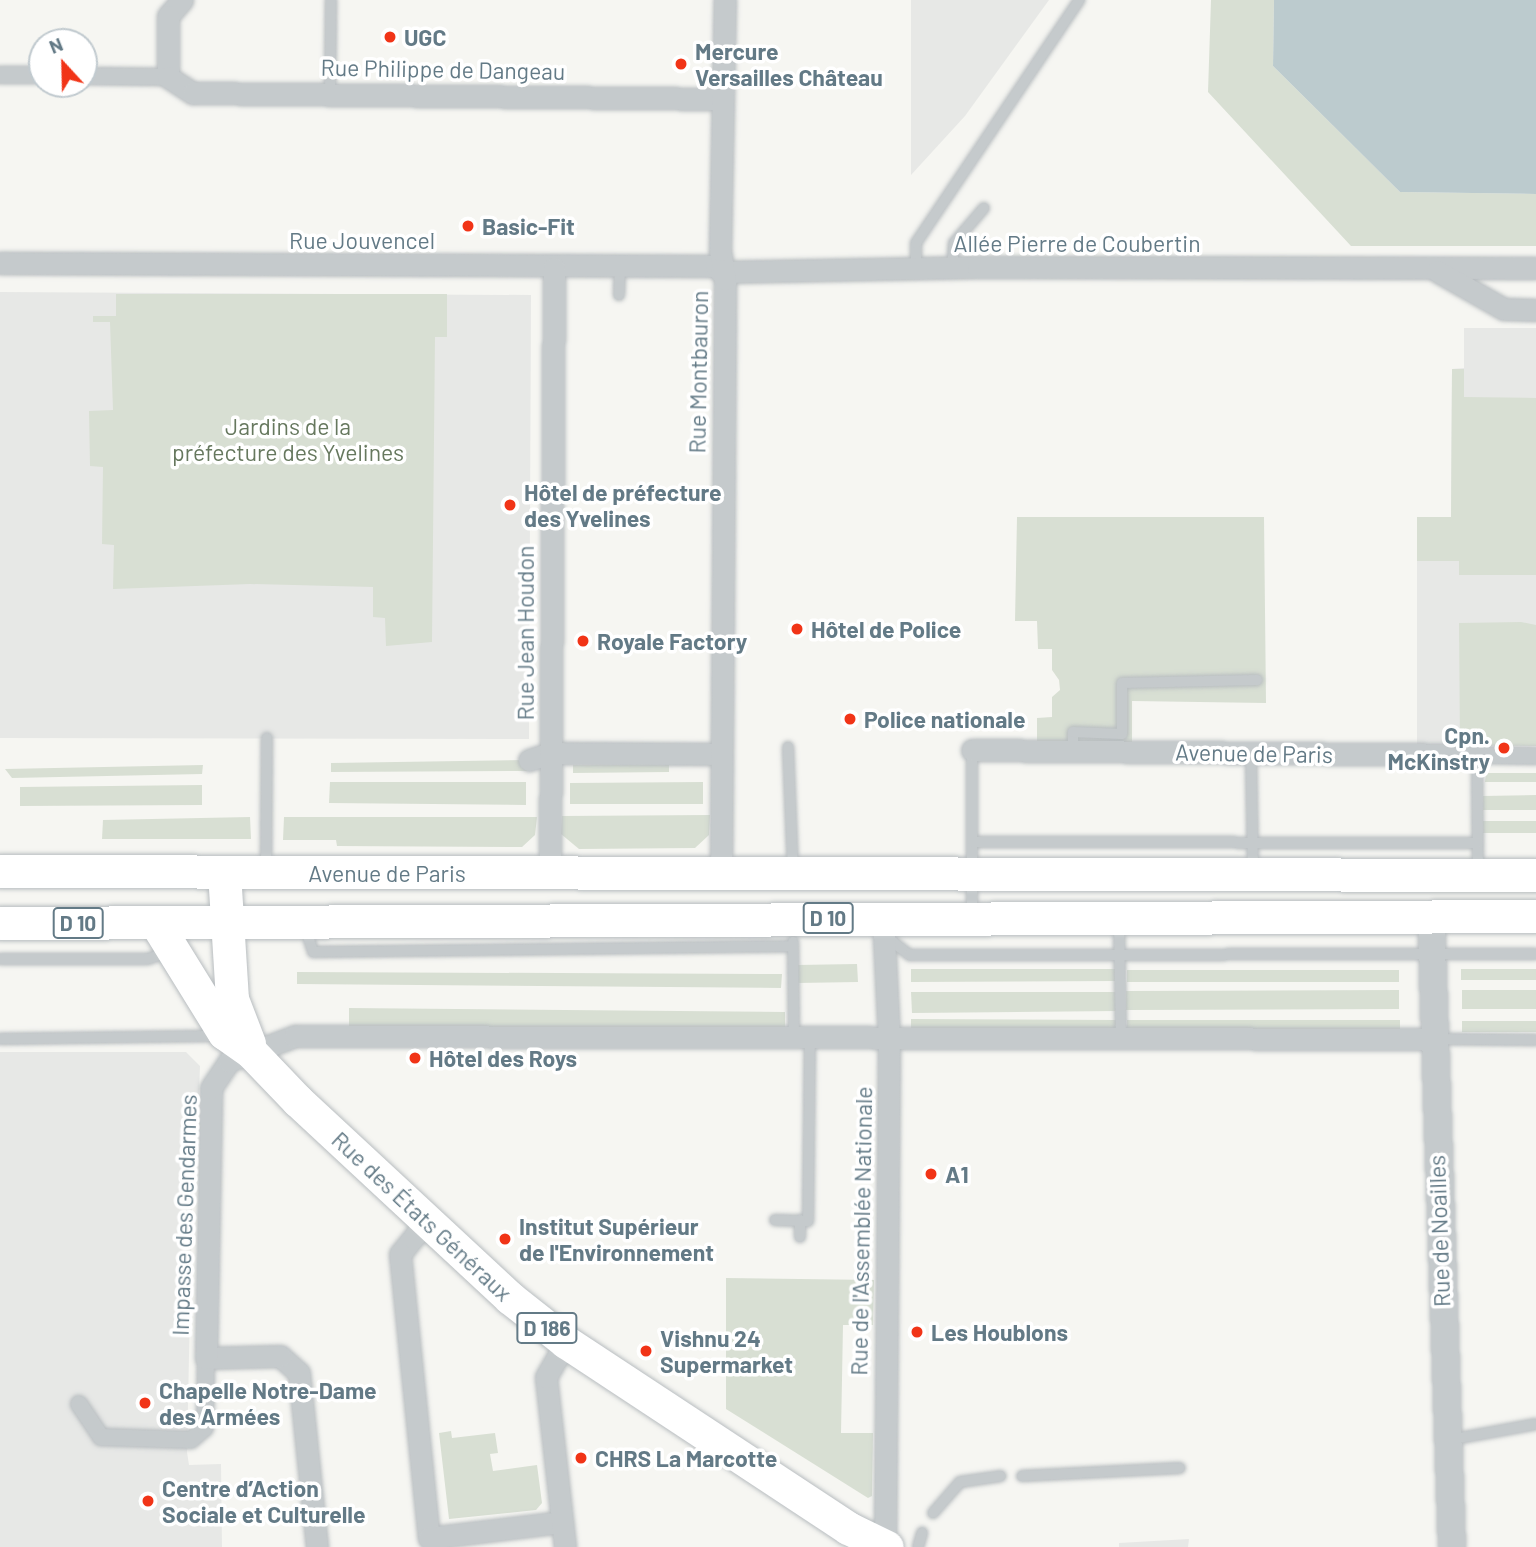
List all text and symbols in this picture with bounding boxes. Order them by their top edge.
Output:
place label: UGC [404,23,446,51]
north arrow [28,28,98,98]
marker: UGC [382,29,398,45]
text: N [46,32,66,58]
place label: Mercure Versailles Château [695,37,883,91]
street label: Rue Philippe de Dangeau [320,53,566,85]
marker: Mercure Versailles Château [673,56,689,72]
place label: Basic-Fit [482,212,575,240]
marker: Basic-Fit [460,218,476,234]
street label: Rue Jouvencel [289,226,435,254]
street label: Allée Pierre de Coubertin [953,229,1201,257]
street label: Rue Montbauron [683,290,713,454]
park label: Jardins de la préfecture des Yvelines [172,412,404,466]
place label: Hôtel de préfecture des Yvelines [524,478,722,532]
marker: Hôtel de préfecture des Yvelines [502,497,518,513]
street label: Rue Jean Houdon [511,546,539,720]
place label: Hôtel de Police [811,615,961,643]
marker: Hôtel de Police [789,621,805,637]
place label: Royale Factory [597,627,747,655]
marker: Royale Factory [575,633,591,649]
place label: Police nationale [864,705,1026,733]
marker: Police nationale [842,711,858,727]
place label: Cpn. McKinstry [1387,721,1490,775]
street label: Avenue de Paris [1175,738,1333,768]
marker: Cpn. McKinstry [1496,740,1512,756]
street label: Avenue de Paris [308,859,466,887]
road number: D 10 [802,900,854,936]
road number: D 10 [52,906,104,940]
place label: Hôtel des Roys [429,1044,577,1072]
marker: Hôtel des Roys [407,1050,423,1066]
street label: Rue de l'Assemblée Nationale [845,1086,877,1376]
street label: Impasse des Gendarmes [166,1094,202,1336]
street label: Rue des États Généraux [326,1126,518,1306]
street label: Rue de Noailles [1423,1155,1455,1307]
place label: A1 [945,1160,969,1188]
marker: A1 [923,1166,939,1182]
place label: Institut Supérieur de l'Environnement [519,1212,714,1266]
marker: Institut Supérieur de l'Environnement [497,1231,513,1247]
road number: D 186 [516,1310,578,1346]
place label: Les Houblons [931,1318,1068,1346]
place label: Vishnu 24 Supermarket [660,1324,793,1378]
marker: Les Houblons [909,1324,925,1340]
marker: Vishnu 24 Supermarket [638,1343,654,1359]
place label: Chapelle Notre-Dame des Armées [159,1376,377,1430]
marker: Chapelle Notre-Dame des Armées [137,1395,153,1411]
place label: CHRS La Marcotte [595,1444,777,1472]
marker: CHRS La Marcotte [573,1450,589,1466]
place label: Centre d’Action Sociale et Culturelle [162,1474,366,1528]
marker: Centre d’Action Sociale et Culturelle [140,1493,156,1509]

